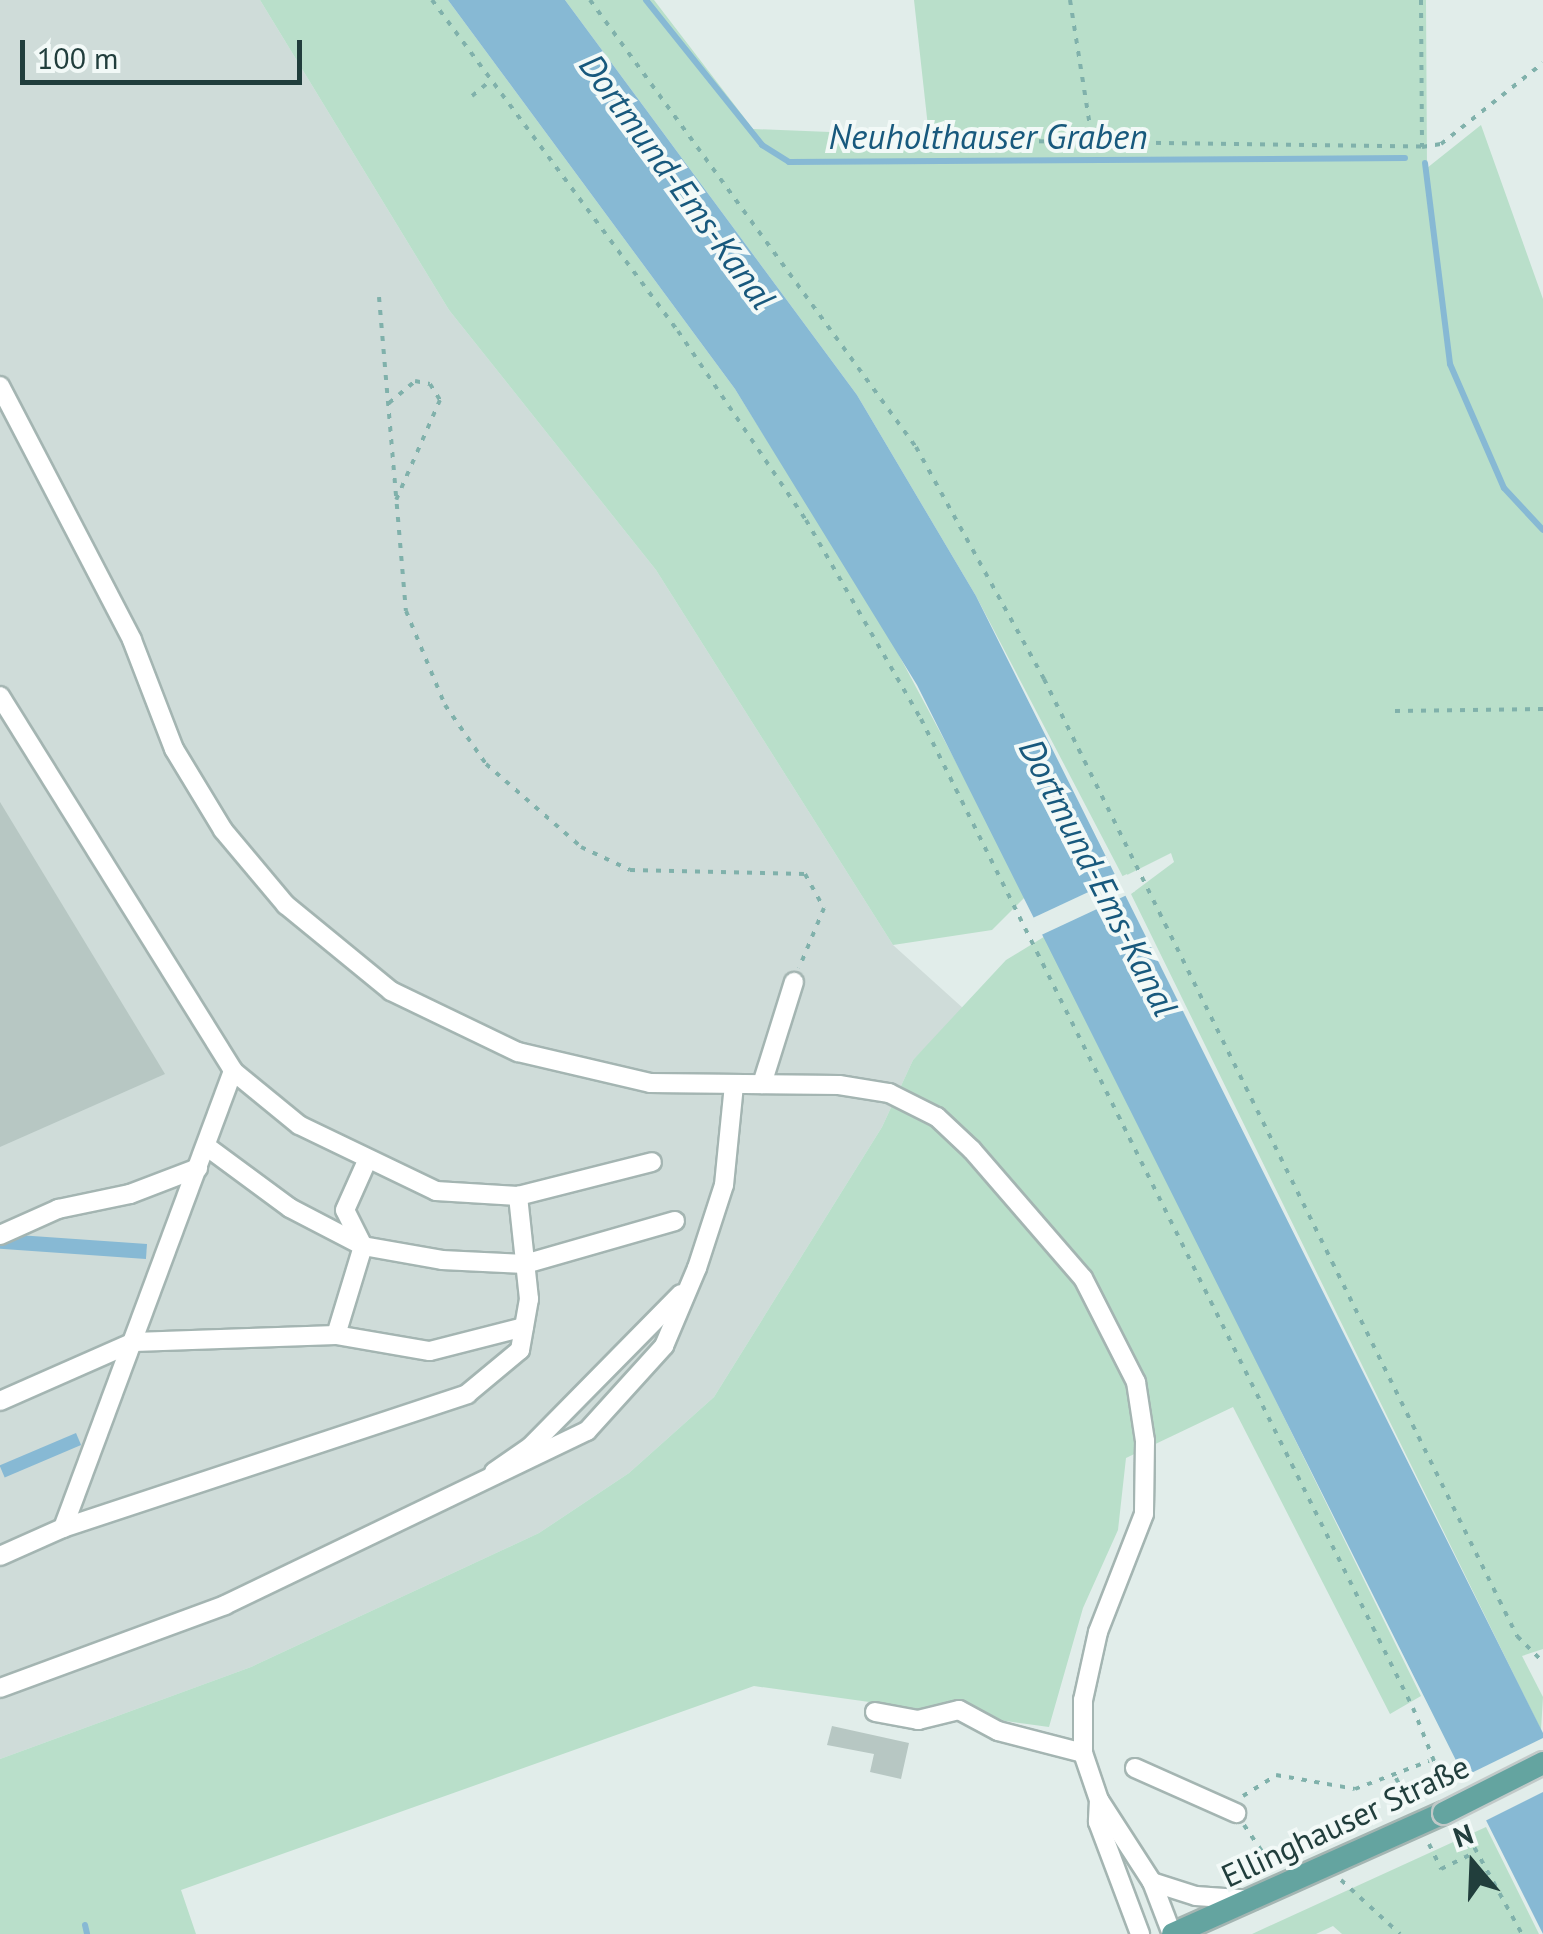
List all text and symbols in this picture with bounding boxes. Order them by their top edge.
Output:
scale bar [25,20,308,82]
text: 100 m [37,38,118,77]
water label: Dortmund-Ems-Kanal [571,45,785,317]
water label: Neuholthauser Graben [829,115,1147,157]
water label: Dortmund-Ems-Kanal [1011,731,1187,1023]
street label: Ellinghauser Straße [1215,1747,1475,1895]
north arrow [1423,1814,1523,1914]
text: N [1448,1815,1478,1856]

